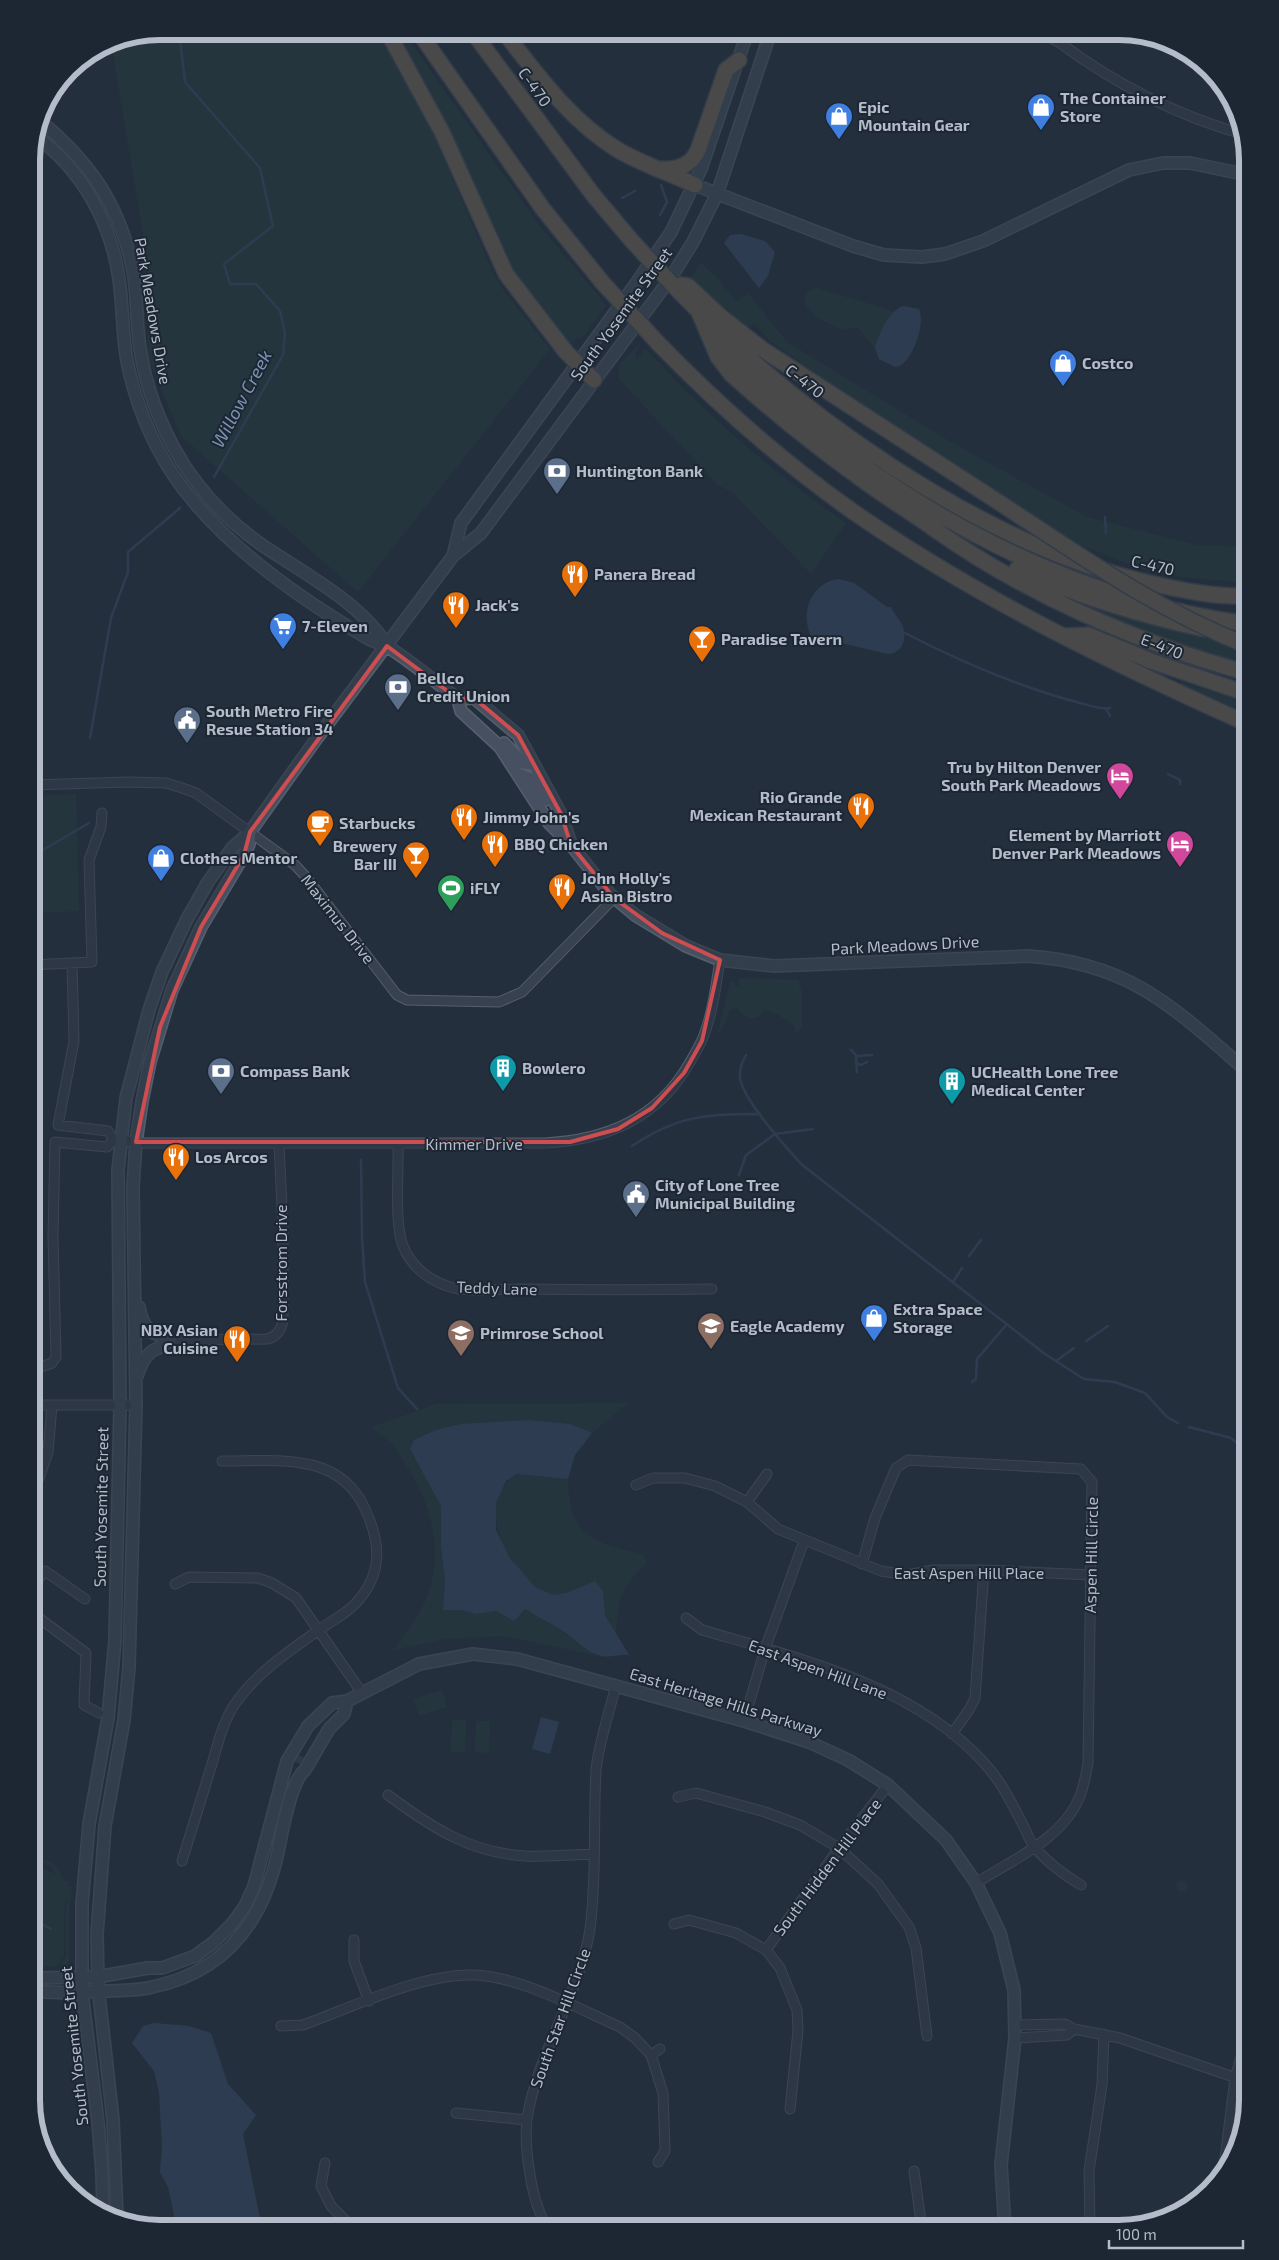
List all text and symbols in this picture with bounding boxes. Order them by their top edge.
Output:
street label: C-470 [515,63,556,110]
place label: The Container Store [1060,88,1166,125]
shop icon: The Container Store [1026,92,1056,131]
place label: Epic Mountain Gear [858,97,970,134]
shop icon: Epic Mountain Gear [824,101,854,140]
street label: Park Meadows Drive [131,236,176,386]
street label: South Yosemite Street [566,243,675,384]
water label: Willow Creek [206,346,276,451]
shop icon: Costco [1048,348,1078,387]
place label: Costco [1082,353,1133,372]
street label: C-470 [782,360,828,402]
bank icon: Huntington Bank [542,456,572,495]
place label: Huntington Bank [576,461,703,480]
street label: C-470 [1130,550,1177,579]
restaurant icon: Panera Bread [560,559,590,598]
place label: Panera Bread [594,564,696,583]
restaurant icon: Jack's [441,590,471,629]
place label: Jack's [475,595,519,614]
supermarket icon: 7-Eleven [268,611,298,650]
place label: 7-Eleven [302,616,368,635]
bar icon: Paradise Tavern [687,624,717,663]
place label: Paradise Tavern [721,629,842,648]
street label: E-470 [1138,629,1186,662]
place label: Bellco Credit Union [417,668,510,705]
bank icon: Bellco Credit Union [383,672,413,711]
place label: South Metro Fire Resue Station 34 [206,701,334,738]
public building icon: South Metro Fire Resue Station 34 [172,705,202,744]
place label: Tru by Hilton Denver South Park Meadows [941,757,1101,794]
hotel icon: Tru by Hilton Denver South Park Meadows [1105,761,1135,800]
place label: Rio Grande Mexican Restaurant [690,787,842,824]
restaurant icon: Rio Grande Mexican Restaurant [846,791,876,830]
restaurant icon: Jimmy John's [449,802,479,841]
place label: Jimmy John's [483,807,580,827]
cafe icon: Starbucks [305,808,335,847]
place label: Starbucks [339,813,415,832]
place label: Element by Marriott Denver Park Meadows [992,825,1161,862]
restaurant icon: BBQ Chicken [480,829,510,868]
hotel icon: Element by Marriott Denver Park Meadows [1165,829,1195,868]
place label: BBQ Chicken [514,834,608,854]
place label: Brewery Bar III [333,836,397,873]
bar icon: Brewery Bar III [401,840,431,879]
shop icon: Clothes Mentor [146,843,176,882]
place label: Clothes Mentor [180,848,297,867]
place label: John Holly's Asian Bistro [581,868,672,905]
street label: Maximus Drive [298,870,379,967]
restaurant icon: John Holly's Asian Bistro [547,872,577,911]
sports icon: iFLY [436,873,466,912]
place label: iFLY [470,878,500,897]
street label: Park Meadows Drive [830,931,980,958]
building icon: Bowlero [488,1053,518,1092]
bank icon: Compass Bank [206,1056,236,1095]
place label: Bowlero [522,1058,586,1077]
place label: Compass Bank [240,1061,350,1080]
place label: UCHealth Lone Tree Medical Center [971,1062,1118,1099]
building icon: UCHealth Lone Tree Medical Center [937,1066,967,1105]
street label: Kimmer Drive [425,1134,523,1153]
restaurant icon: Los Arcos [161,1142,191,1181]
place label: Los Arcos [195,1147,268,1166]
place label: City of Lone Tree Municipal Building [655,1175,796,1212]
public building icon: City of Lone Tree Municipal Building [621,1179,651,1218]
street label: Forsstrom Drive [271,1204,290,1322]
street label: Teddy Lane [456,1277,538,1298]
place label: Extra Space Storage [893,1299,982,1336]
shop icon: Extra Space Storage [859,1303,889,1342]
school or university icon: Eagle Academy [696,1311,726,1350]
place label: Eagle Academy [730,1316,844,1336]
school or university icon: Primrose School [446,1318,476,1357]
place label: NBX Asian Cuisine [141,1320,218,1357]
place label: Primrose School [480,1323,604,1342]
restaurant icon: NBX Asian Cuisine [222,1324,252,1363]
street label: South Yosemite Street [90,1427,111,1587]
street label: Aspen Hill Circle [1080,1497,1101,1613]
street label: East Aspen Hill Place [894,1563,1044,1582]
street label: East Aspen Hill Lane [746,1635,890,1702]
street label: East Heritage Hills Parkway [628,1663,825,1740]
street label: South Hidden Hill Place [769,1794,884,1939]
street label: South Star Hill Circle [525,1945,594,2090]
street label: South Yosemite Street [56,1965,91,2127]
scale bar [1109,2218,1243,2250]
text: 100 m [1116,2225,1157,2243]

